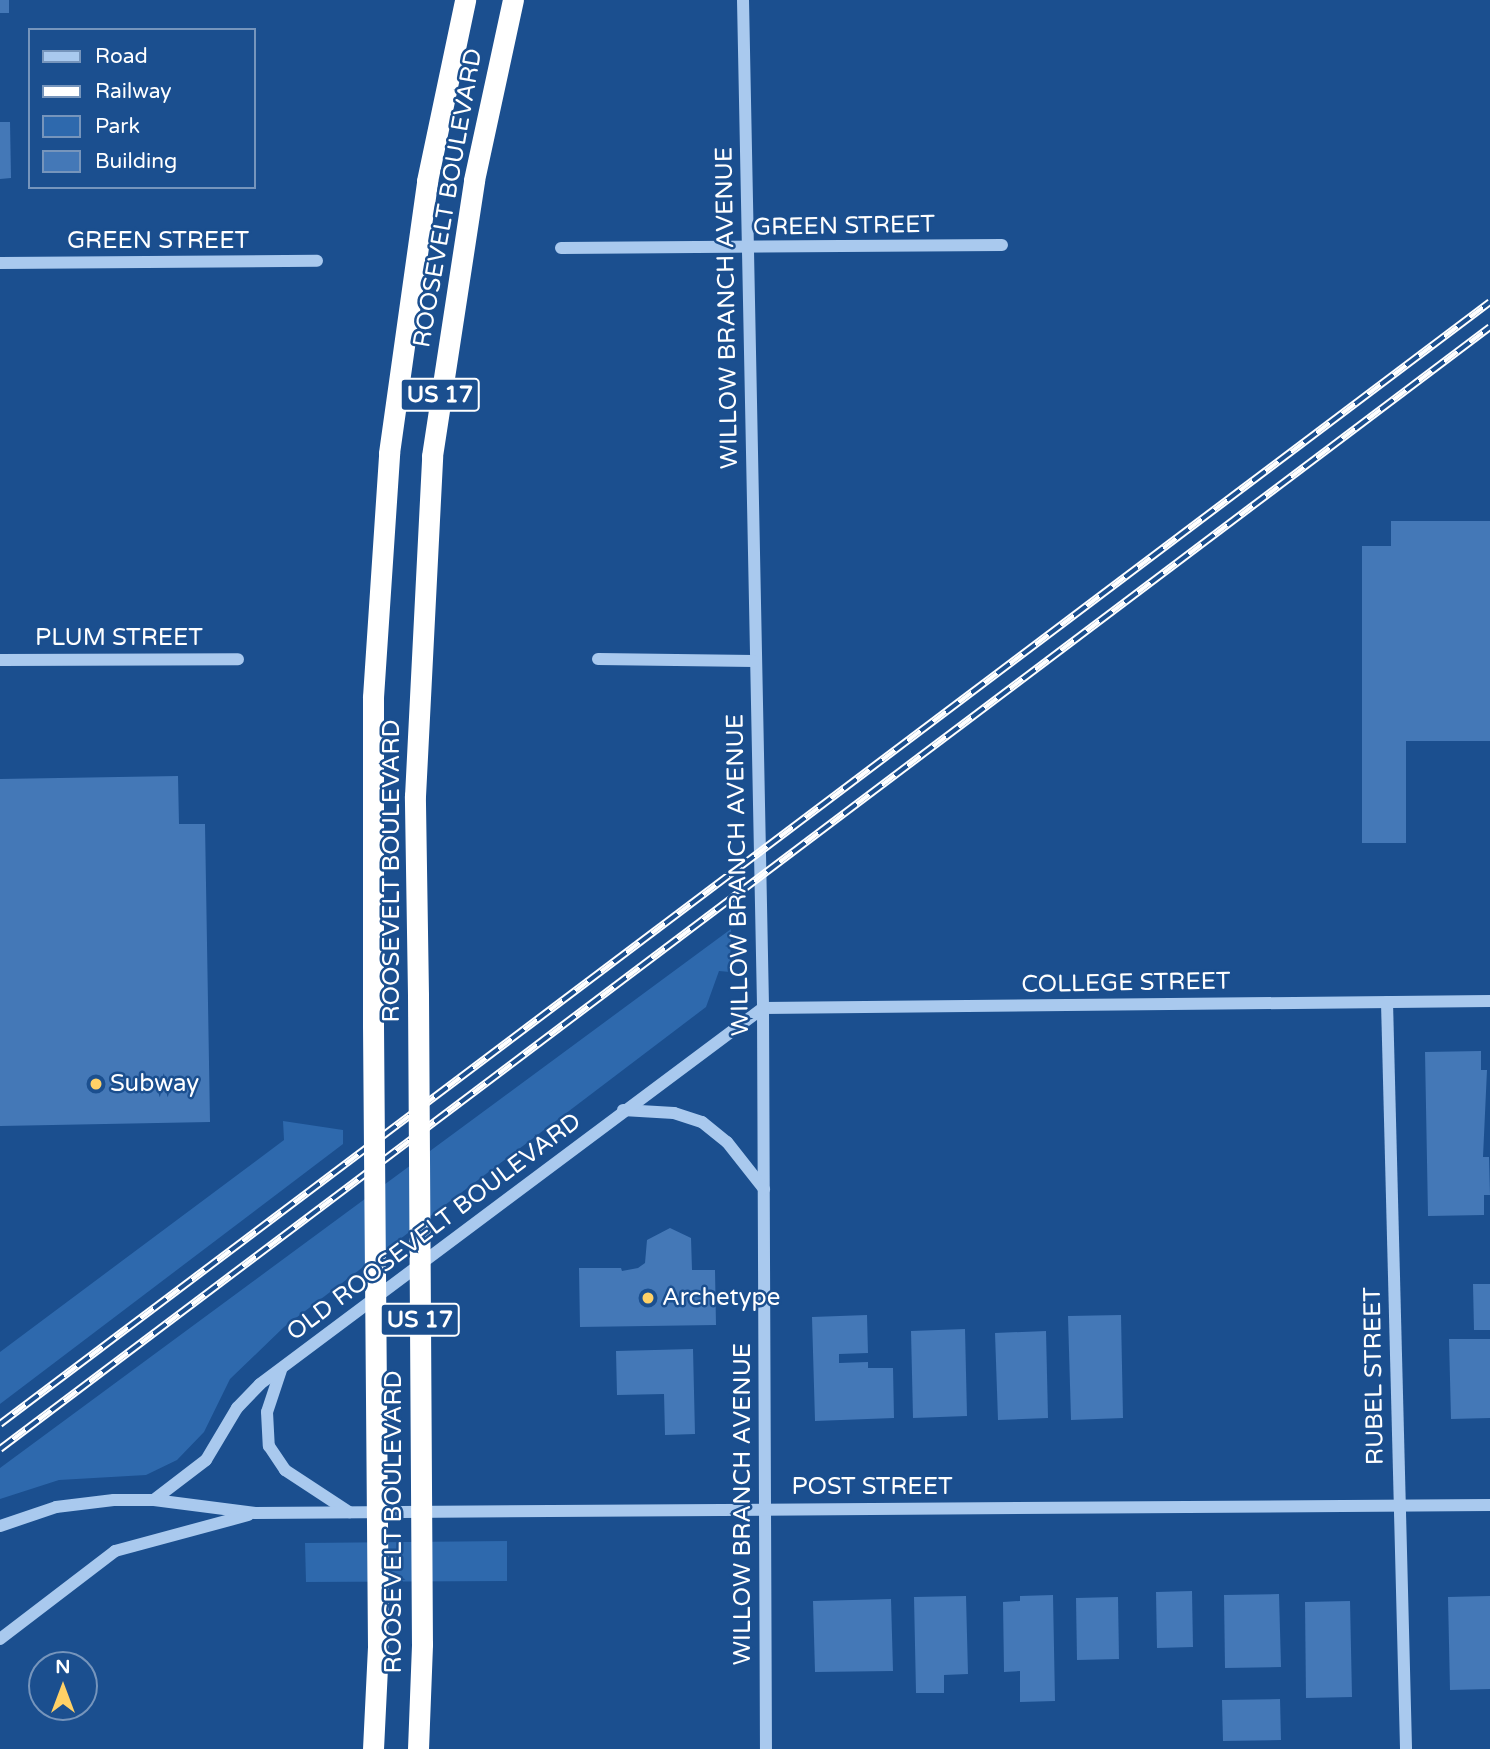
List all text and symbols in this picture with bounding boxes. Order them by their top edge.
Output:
legend [28,28,256,189]
text: Road [95,44,148,69]
street label: ROOSEVELT BOULEVARD [407,46,489,350]
text: Railway [95,79,172,104]
text: Park [95,114,140,139]
street label: WILLOW BRANCH AVENUE [710,147,744,469]
text: Building [95,149,177,174]
street label: GREEN STREET [753,210,935,242]
street label: GREEN STREET [67,227,249,255]
road number: US 17 [400,376,480,414]
street label: PLUM STREET [35,624,203,652]
street label: WILLOW BRANCH AVENUE [721,714,755,1036]
street label: ROOSEVELT BOULEVARD [378,719,406,1023]
street label: COLLEGE STREET [1021,967,1231,999]
place label: Subway [110,1070,199,1098]
marker: Subway [88,1076,104,1092]
street label: OLD ROOSEVELT BOULEVARD [281,1107,587,1347]
place label: Archetype [662,1284,780,1312]
street label: RUBEL STREET [1358,1287,1390,1465]
marker: Archetype [640,1290,656,1306]
road number: US 17 [380,1301,460,1340]
street label: WILLOW BRANCH AVENUE [729,1343,757,1665]
street label: ROOSEVELT BOULEVARD [380,1370,408,1674]
street label: POST STREET [791,1473,953,1501]
north arrow [28,1651,98,1721]
text: N [55,1656,71,1678]

